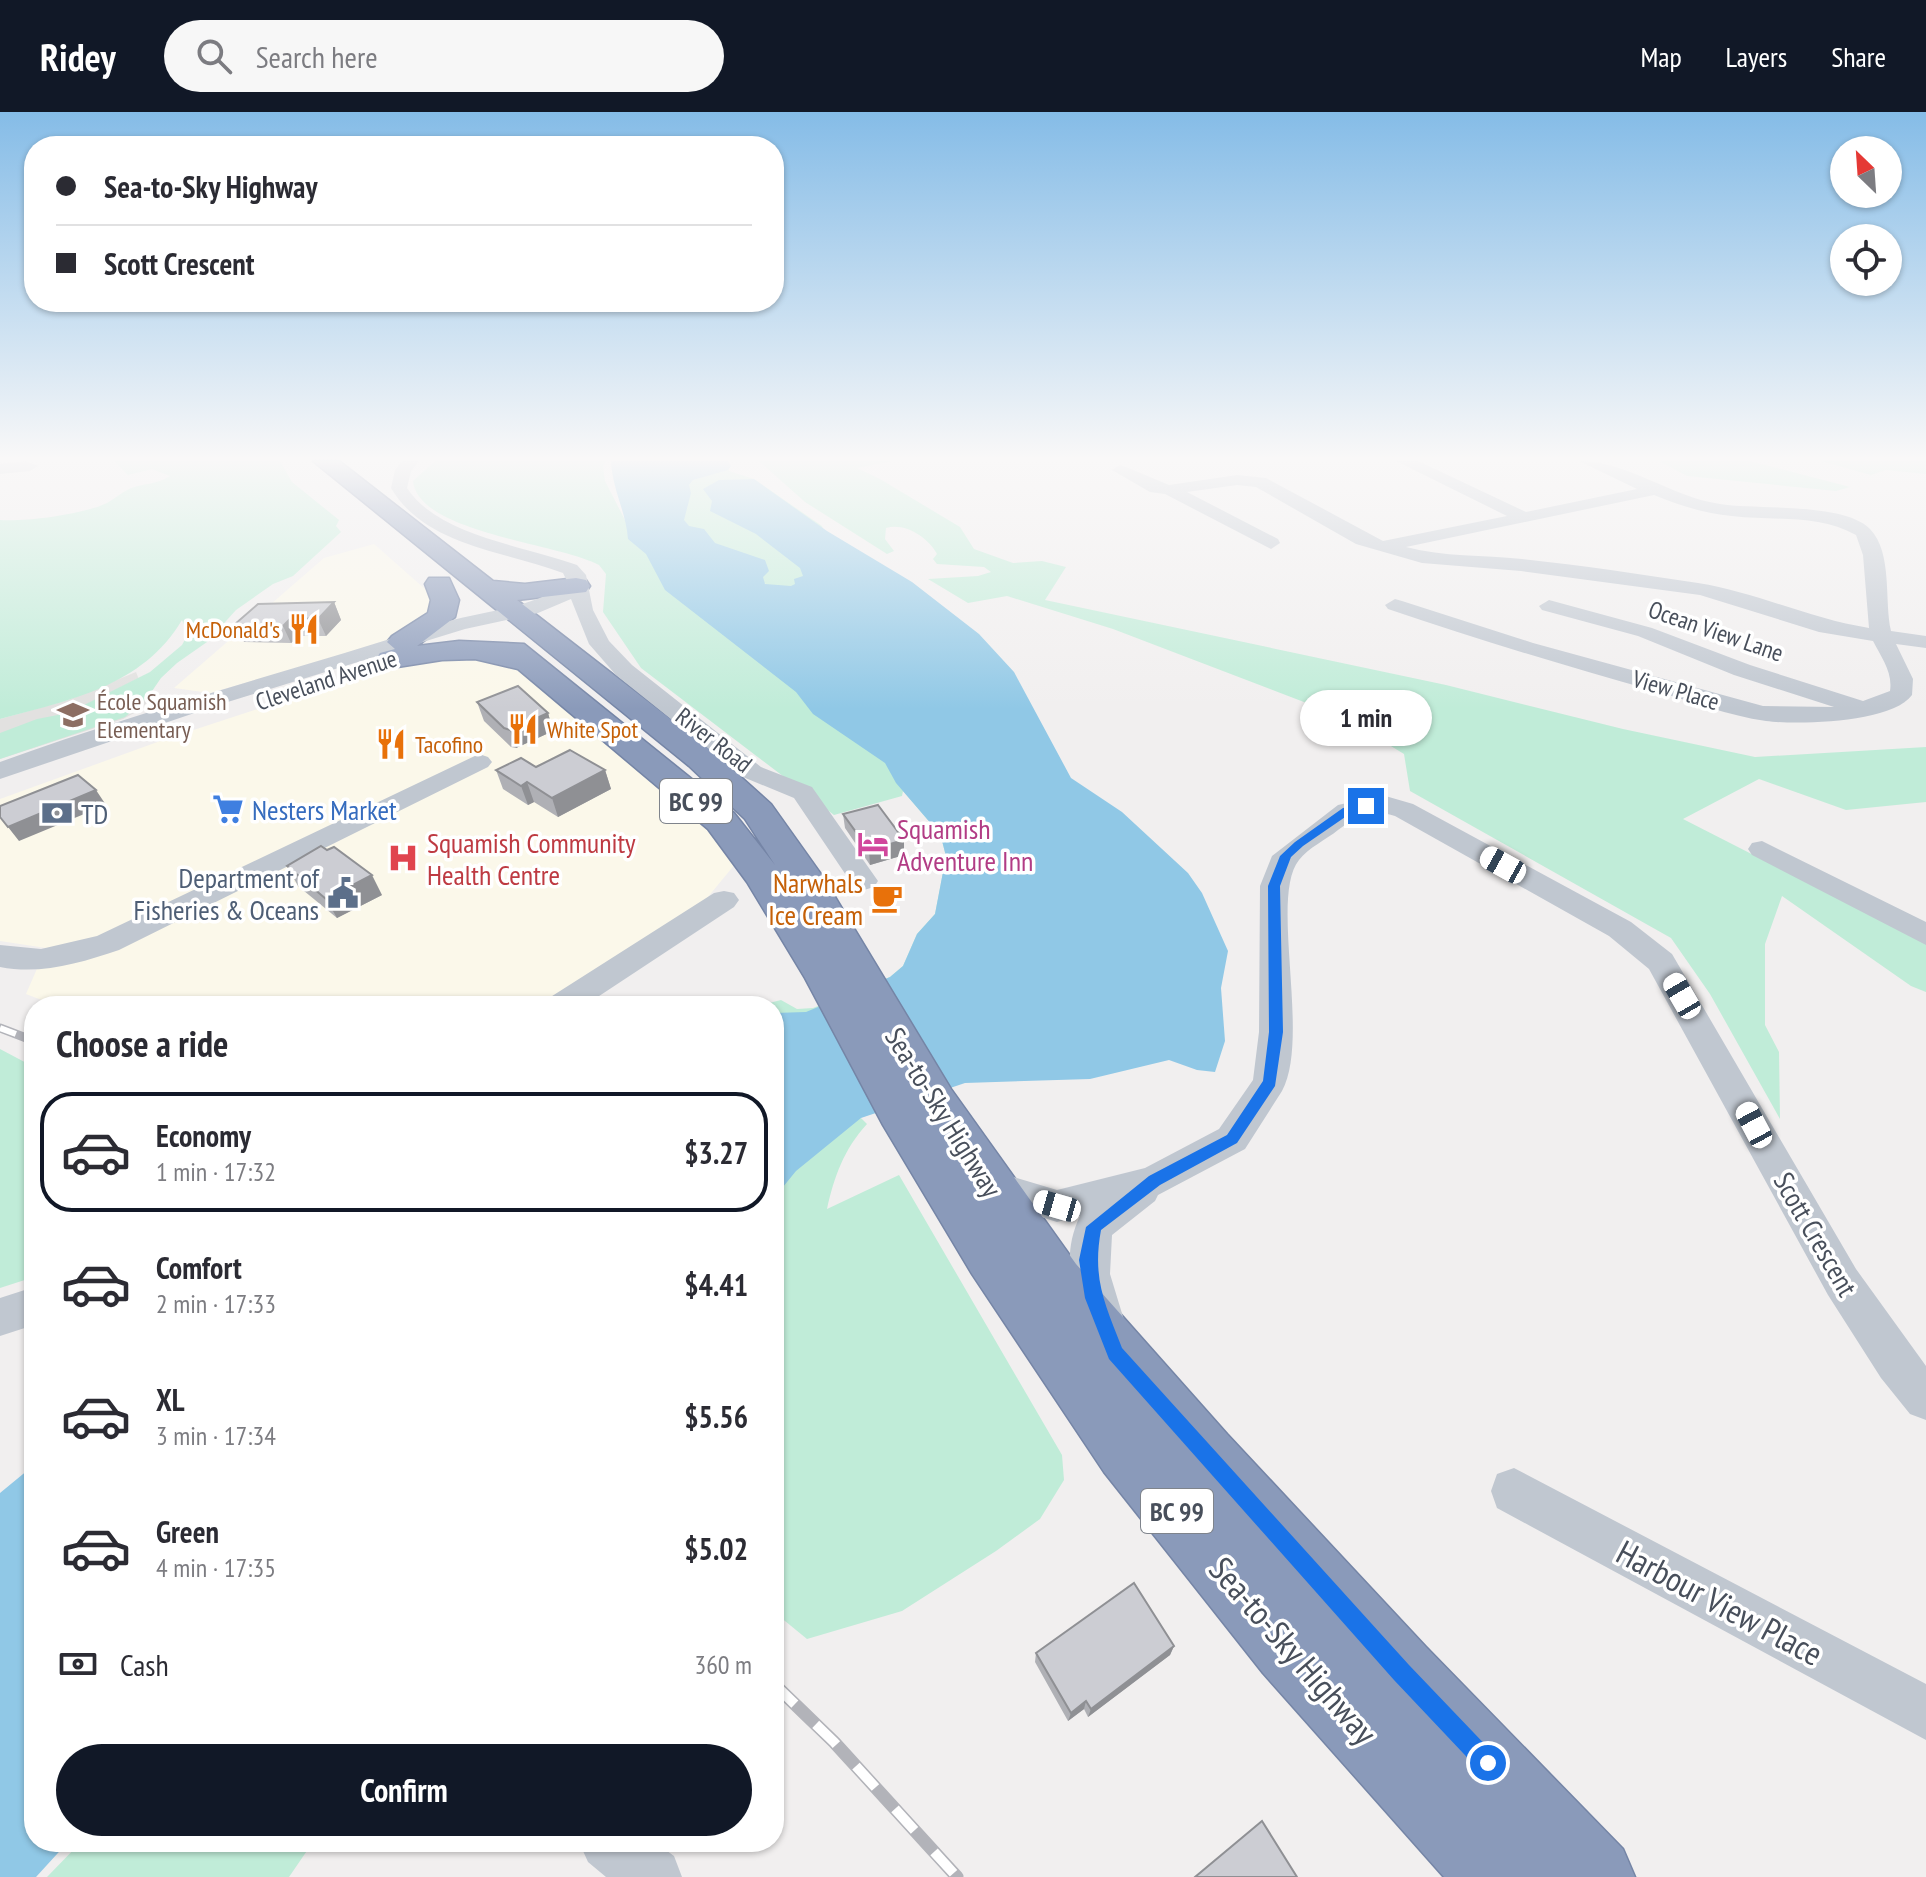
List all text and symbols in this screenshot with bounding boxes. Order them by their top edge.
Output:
search box [164,20,724,92]
text: Ridey [40,32,116,81]
icon: search [192,34,236,78]
text: Search here [256,37,378,76]
text: Map [1640,38,1682,75]
text: Layers [1726,38,1787,75]
text: Share [1831,38,1886,75]
north arrow [1830,136,1902,208]
map controls [1830,136,1902,296]
text: Sea-to-Sky Highway [104,167,317,206]
button: locate [1830,224,1902,296]
text: Scott Crescent [104,244,254,283]
street label: Ocean View Lane [1645,593,1787,669]
restaurant icon: McDonald's [287,612,321,646]
place label: McDonald's [186,614,280,645]
street label: Cleveland Avenue [252,643,400,717]
street label: View Place [1628,663,1723,717]
place label: École Squamish Elementary [97,686,227,745]
callout: 1 min [1300,690,1432,746]
school or university icon: École Squamish Elementary [56,698,90,732]
street label: River Road [670,701,758,779]
text: 1 min [1340,701,1392,734]
restaurant icon: White Spot [506,712,540,746]
place label: White Spot [547,714,638,745]
restaurant icon: Tacofino [374,727,408,761]
place label: Tacofino [415,729,483,760]
road number: BC 99 [660,779,732,823]
route end [1348,788,1384,824]
place label: Nesters Market [252,791,397,828]
supermarket icon: Nesters Market [211,792,245,826]
place label: TD [81,795,108,832]
bank icon: TD [40,796,74,830]
place label: Squamish Adventure Inn [897,810,1033,879]
place label: Squamish Community Health Centre [427,824,636,893]
hotel icon: Squamish Adventure Inn [856,827,890,861]
hospital icon: Squamish Community Health Centre [386,841,420,875]
car [1476,843,1530,887]
place label: Department of Fisheries & Oceans [134,859,321,928]
place label: Narwhals Ice Cream [768,864,863,933]
public building icon: Department of Fisheries & Oceans [326,876,360,910]
cafe icon: Narwhals Ice Cream [870,881,904,915]
car [1660,969,1704,1023]
text: Choose a ride [56,1020,228,1067]
street label: Sea-to-Sky Highway [877,1020,1011,1204]
car [1732,1098,1776,1152]
icon: car [60,1116,132,1188]
text: Economy [156,1116,251,1155]
text: $3.27 [684,1133,748,1172]
text: 1 min · 17:32 [156,1155,276,1188]
street label: Scott Crescent [1766,1165,1866,1303]
car [1031,1188,1083,1224]
icon: car [60,1248,132,1320]
text: Comfort [156,1248,242,1287]
text: $4.41 [684,1265,748,1304]
text: 2 min · 17:33 [156,1287,276,1320]
icon: car [60,1380,132,1452]
text: XL [156,1380,185,1419]
text: $5.56 [684,1397,748,1436]
text: 3 min · 17:34 [156,1419,276,1452]
road number: BC 99 [1141,1489,1213,1533]
icon: car [60,1512,132,1584]
text: Green [156,1512,219,1551]
text: $5.02 [684,1529,748,1568]
street label: Harbour View Place [1609,1529,1831,1675]
street label: Sea-to-Sky Highway [1201,1547,1388,1753]
text: 4 min · 17:35 [156,1551,276,1584]
icon: cash [56,1642,100,1686]
text: Cash [120,1645,169,1684]
text: 360 m [694,1648,752,1681]
button: Confirm [56,1744,752,1836]
route start [1470,1745,1506,1781]

